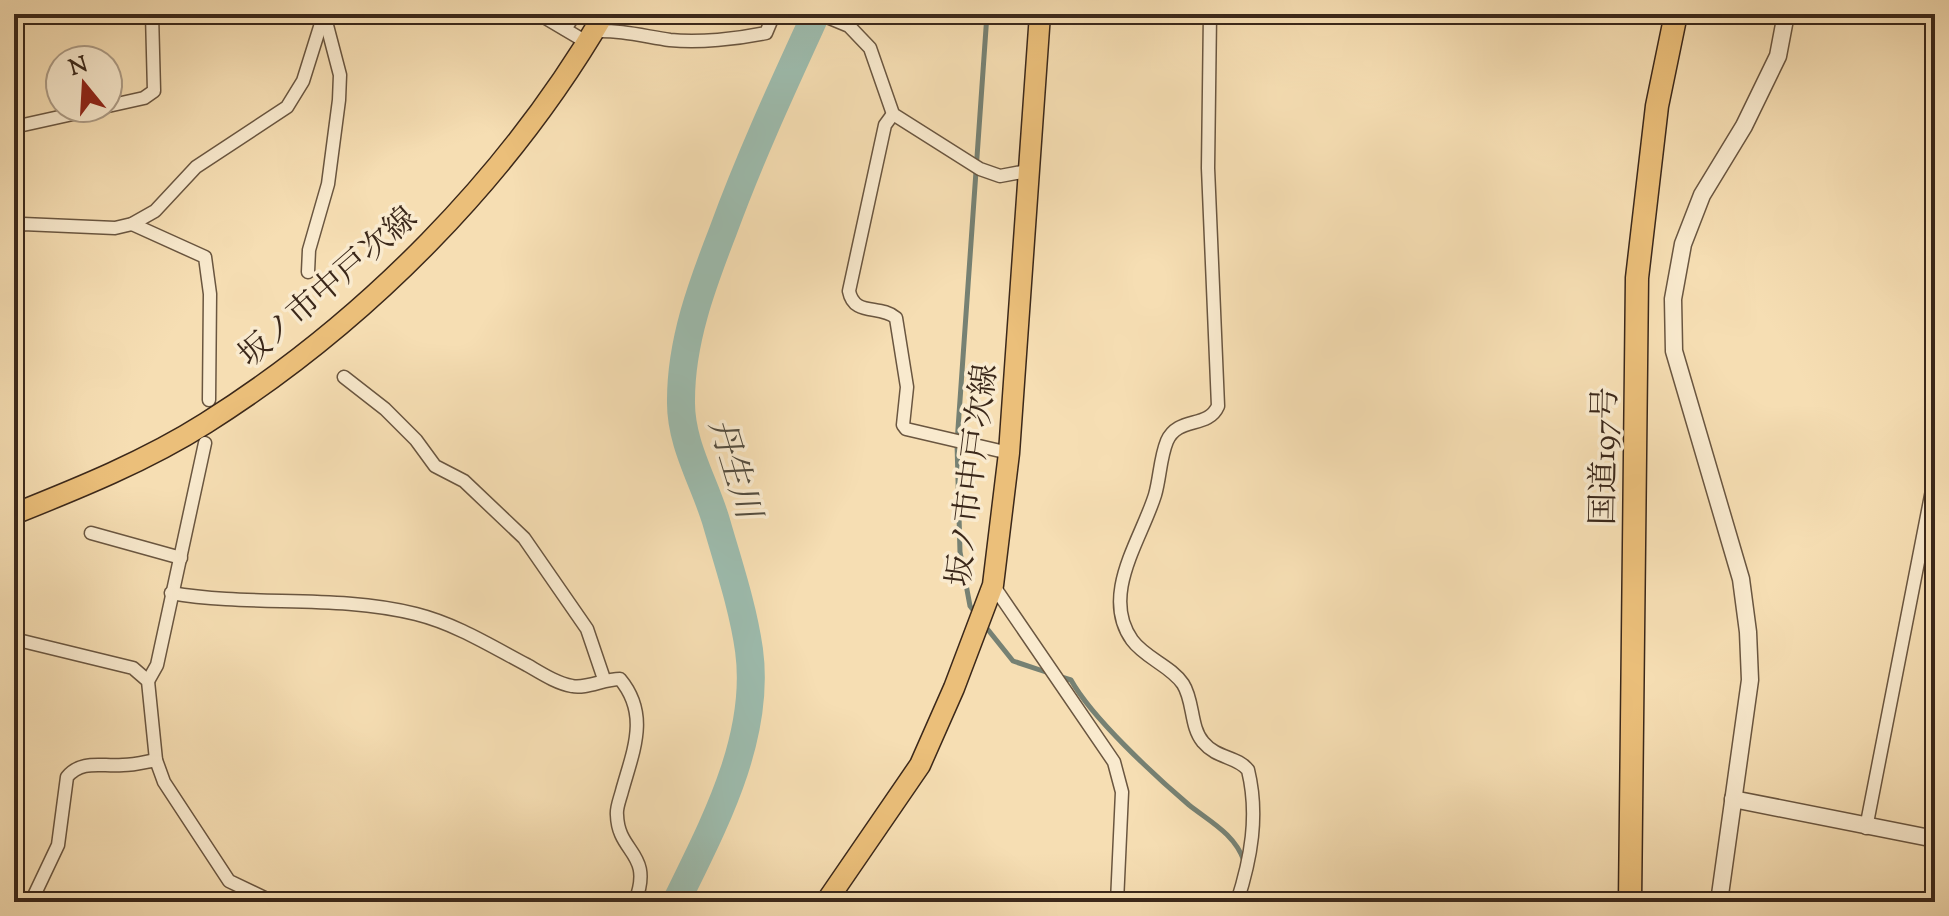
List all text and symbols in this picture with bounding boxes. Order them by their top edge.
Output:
north arrow [44,44,124,124]
text: N [65,50,92,86]
street label: 坂ノ市中戸次線 [229,197,429,379]
street label: 坂ノ市中戸次線 [937,361,1010,589]
street label: 国道197号 [1582,387,1630,526]
water label: 丹生川 [694,413,772,529]

